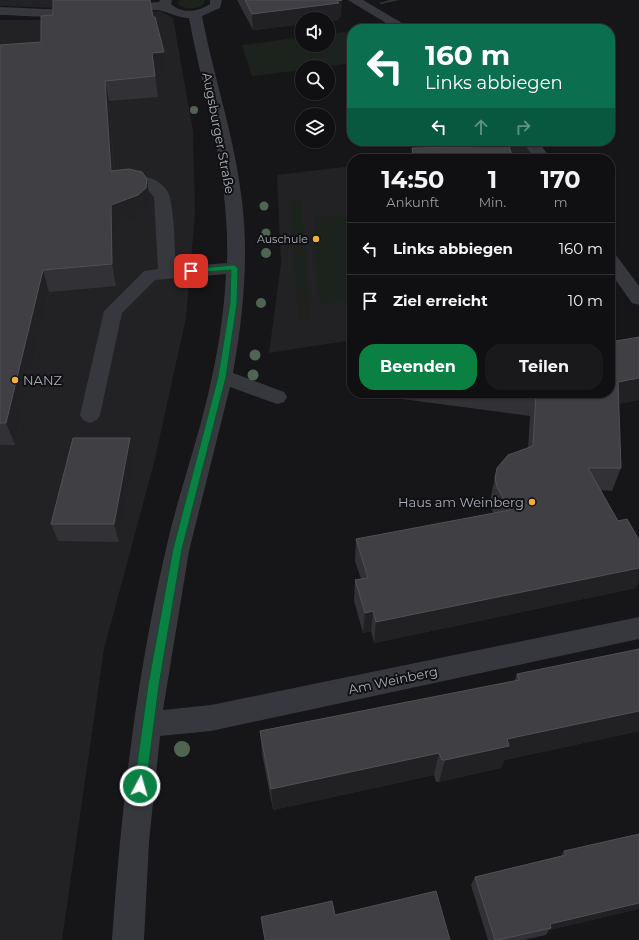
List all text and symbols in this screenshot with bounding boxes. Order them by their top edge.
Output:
map controls [295,12,335,148]
button: sound [295,12,335,52]
text: 160 m [425,38,510,72]
icon: left [359,40,411,92]
button: search [295,60,335,100]
street label: Augsburger Straße [199,71,239,195]
text: Links abbiegen [425,72,563,94]
button: layers [295,108,335,148]
icon: left [428,116,450,138]
icon: ahead [470,116,492,138]
icon: right [512,116,534,138]
text: 14:50 [381,165,444,194]
text: 1 [488,165,497,194]
text: 170 [541,165,581,194]
text: Ankunft [386,194,439,210]
text: Min. [479,194,506,210]
text: m [554,194,567,210]
place label: Auschule [257,232,308,246]
marker: Auschule [311,234,321,244]
icon: left [359,238,381,260]
text: Links abbiegen [393,239,513,258]
text: 160 m [559,239,603,258]
pin [174,254,208,288]
icon: arrive [180,260,202,282]
icon: arrive [359,290,381,312]
text: Ziel erreicht [393,291,488,310]
text: 10 m [568,291,603,310]
button: Beenden [359,344,477,390]
button: Teilen [485,344,603,390]
place label: NANZ [23,372,62,388]
marker: NANZ [10,375,20,385]
place label: Haus am Weinberg [398,494,524,510]
marker: Haus am Weinberg [527,497,537,507]
street label: Am Weinberg [347,663,439,697]
position arrow [119,765,161,807]

